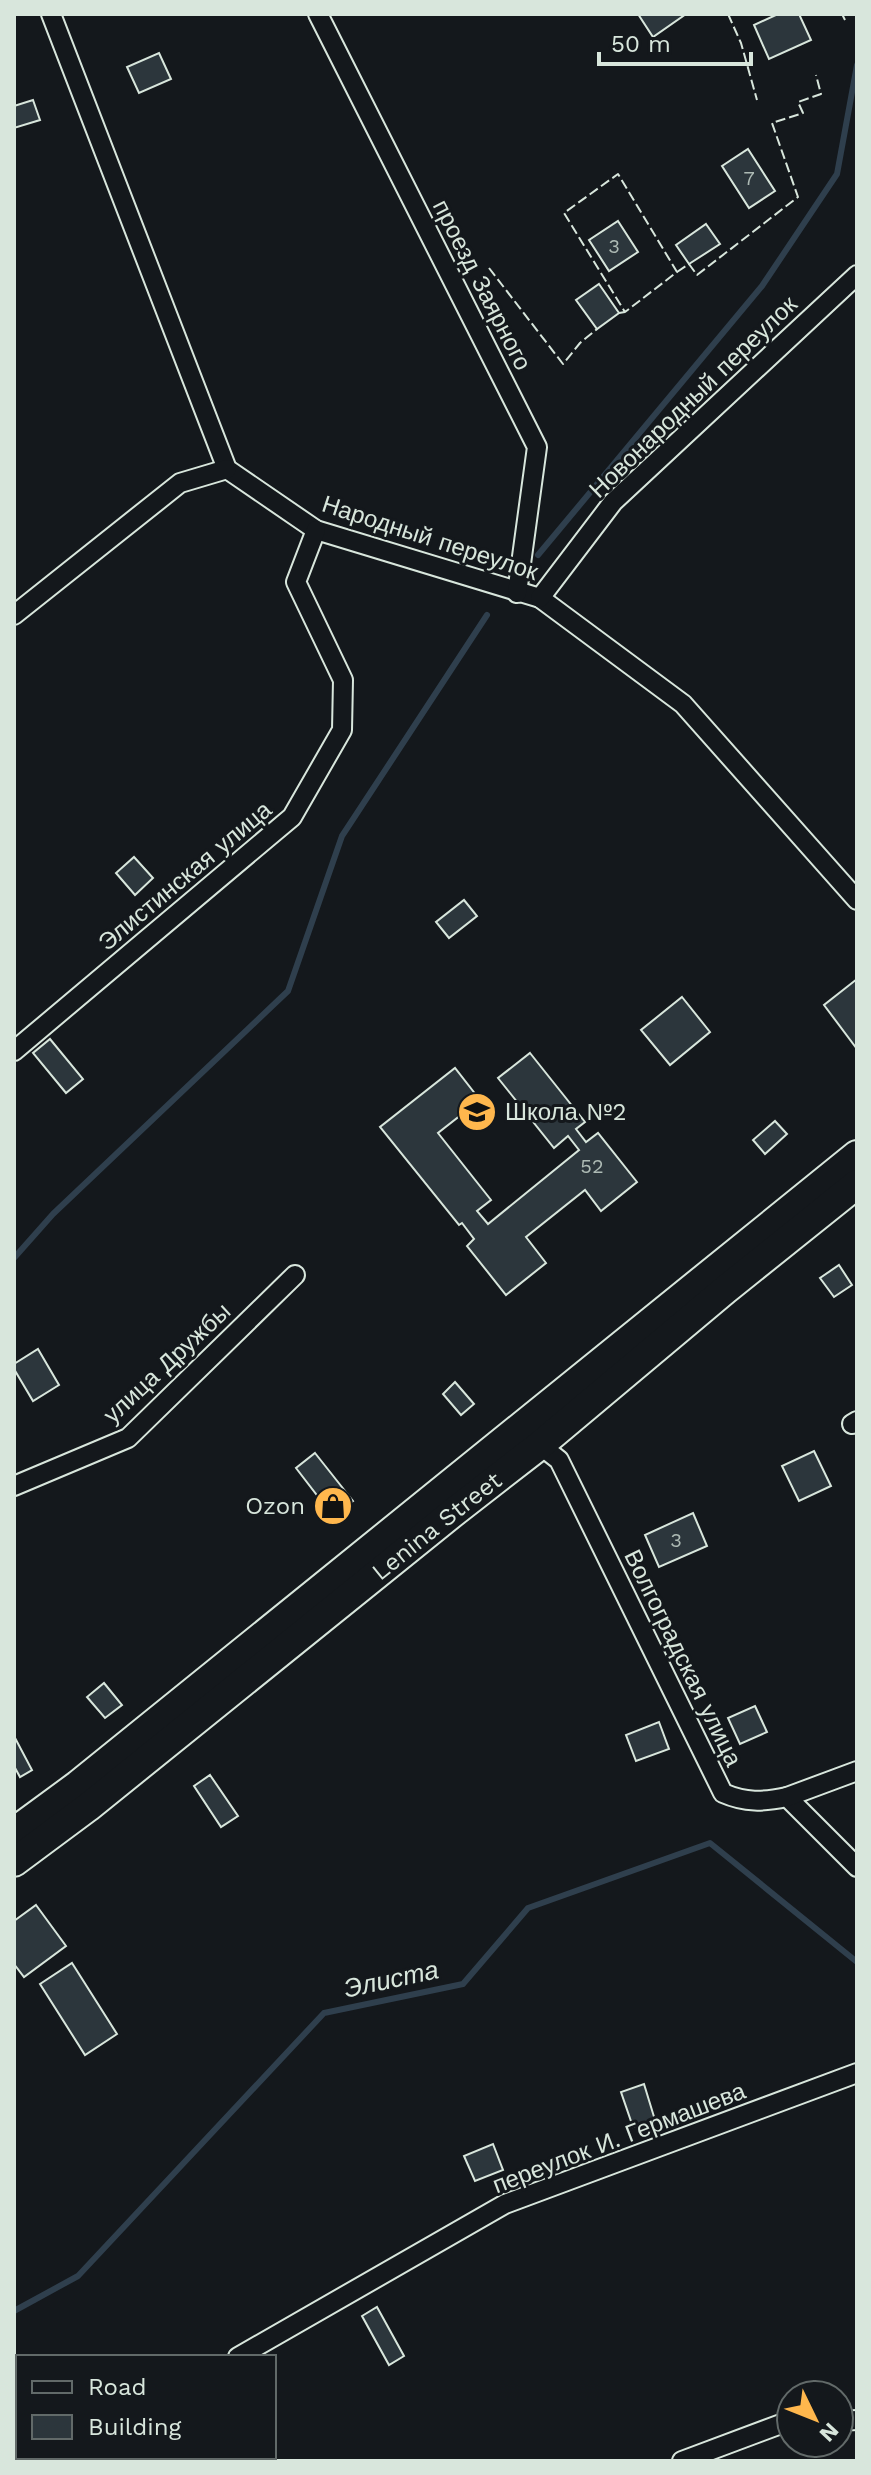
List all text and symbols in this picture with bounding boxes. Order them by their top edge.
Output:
scale bar [599,16,751,66]
text: 50 m [611,30,671,58]
house number: 7 [743,166,755,190]
street label: проезд Заярного [427,195,537,375]
house number: 3 [608,234,620,258]
street label: Новонародный переулок [583,290,803,504]
street label: Народный переулок [319,490,542,586]
street label: Элистинская улица [93,795,278,956]
school or university icon: Школа №2 [456,1091,498,1133]
place label: Школа №2 [505,1098,626,1126]
house number: 52 [580,1154,604,1178]
street label: улица Дружбы [98,1297,236,1429]
street label: Lenina Street [366,1466,507,1586]
shop icon: Ozon [312,1485,354,1527]
place label: Ozon [245,1492,305,1520]
house number: 3 [670,1528,682,1552]
street label: Волгоградская улица [618,1545,748,1771]
water label: Элиста [341,1954,441,2004]
street label: переулок И. Гермашева [489,2077,750,2199]
legend [16,2355,276,2459]
text: Road [88,2373,147,2401]
north arrow [775,2379,855,2459]
text: Building [88,2413,181,2441]
text: N [815,2418,844,2447]

